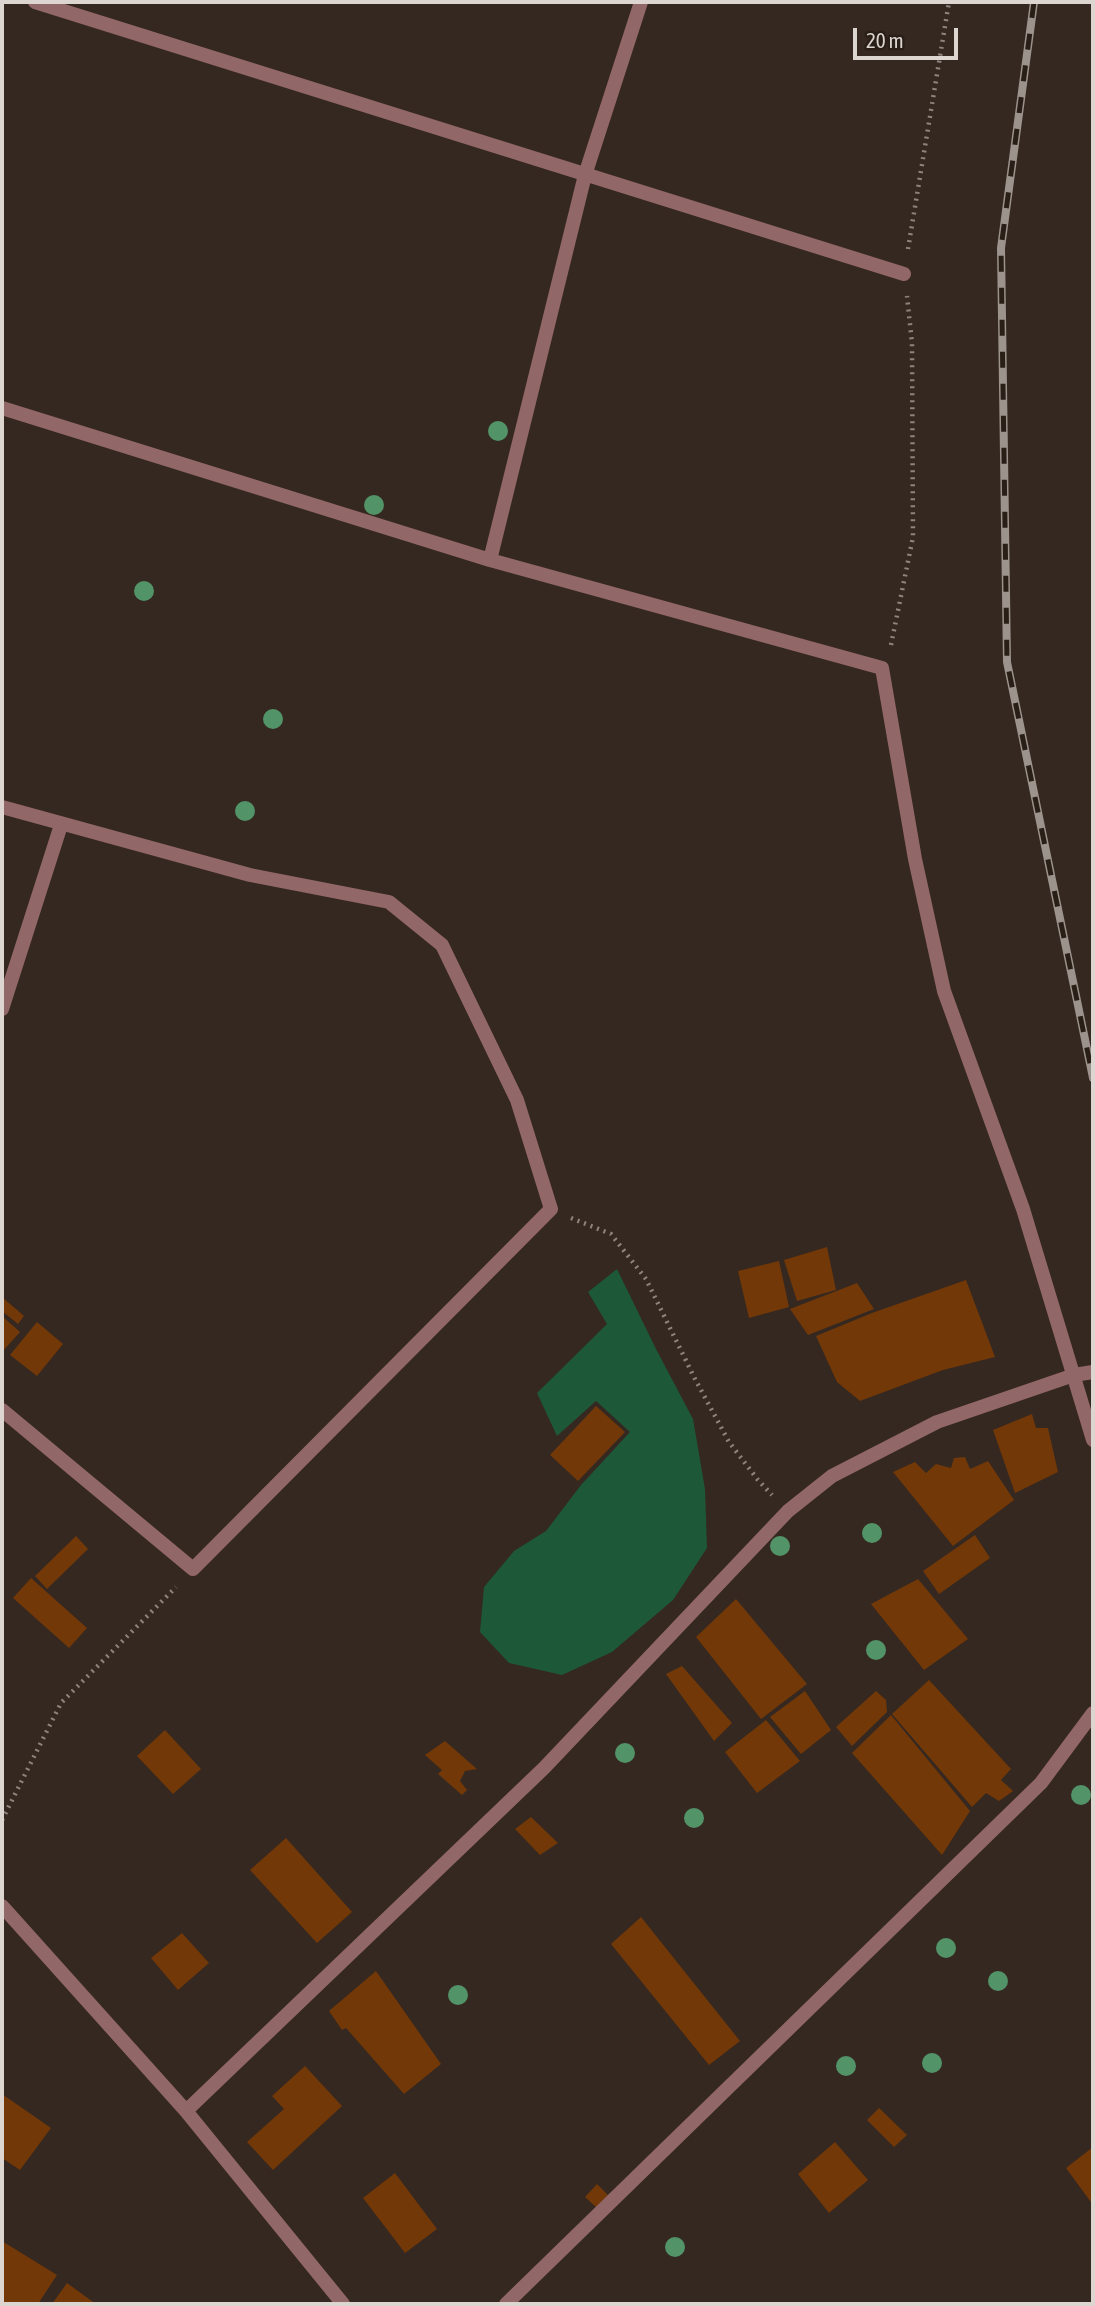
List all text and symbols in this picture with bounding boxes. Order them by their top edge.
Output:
scale bar [857,14,962,58]
text: 20 m [866,28,904,52]

